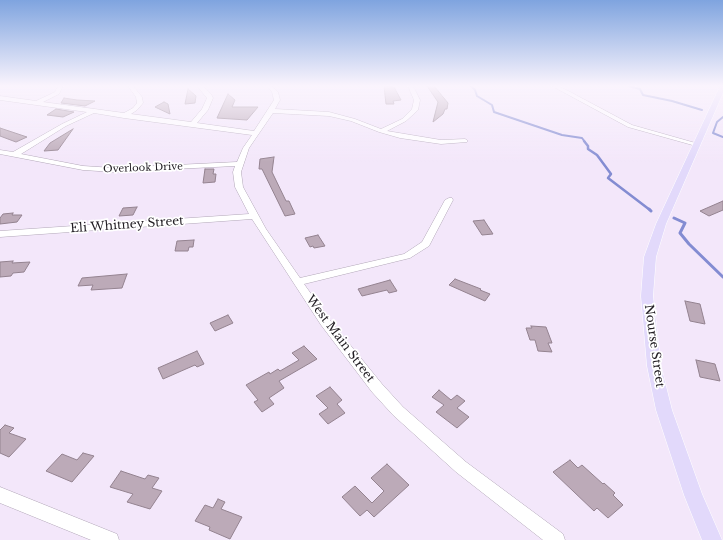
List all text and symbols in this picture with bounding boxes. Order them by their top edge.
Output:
street label: Overlook Drive [103,161,183,175]
street label: Eli Whitney Street [70,214,184,236]
street label: West Main Street [303,293,377,385]
street label: Nourse Street [641,303,667,389]

